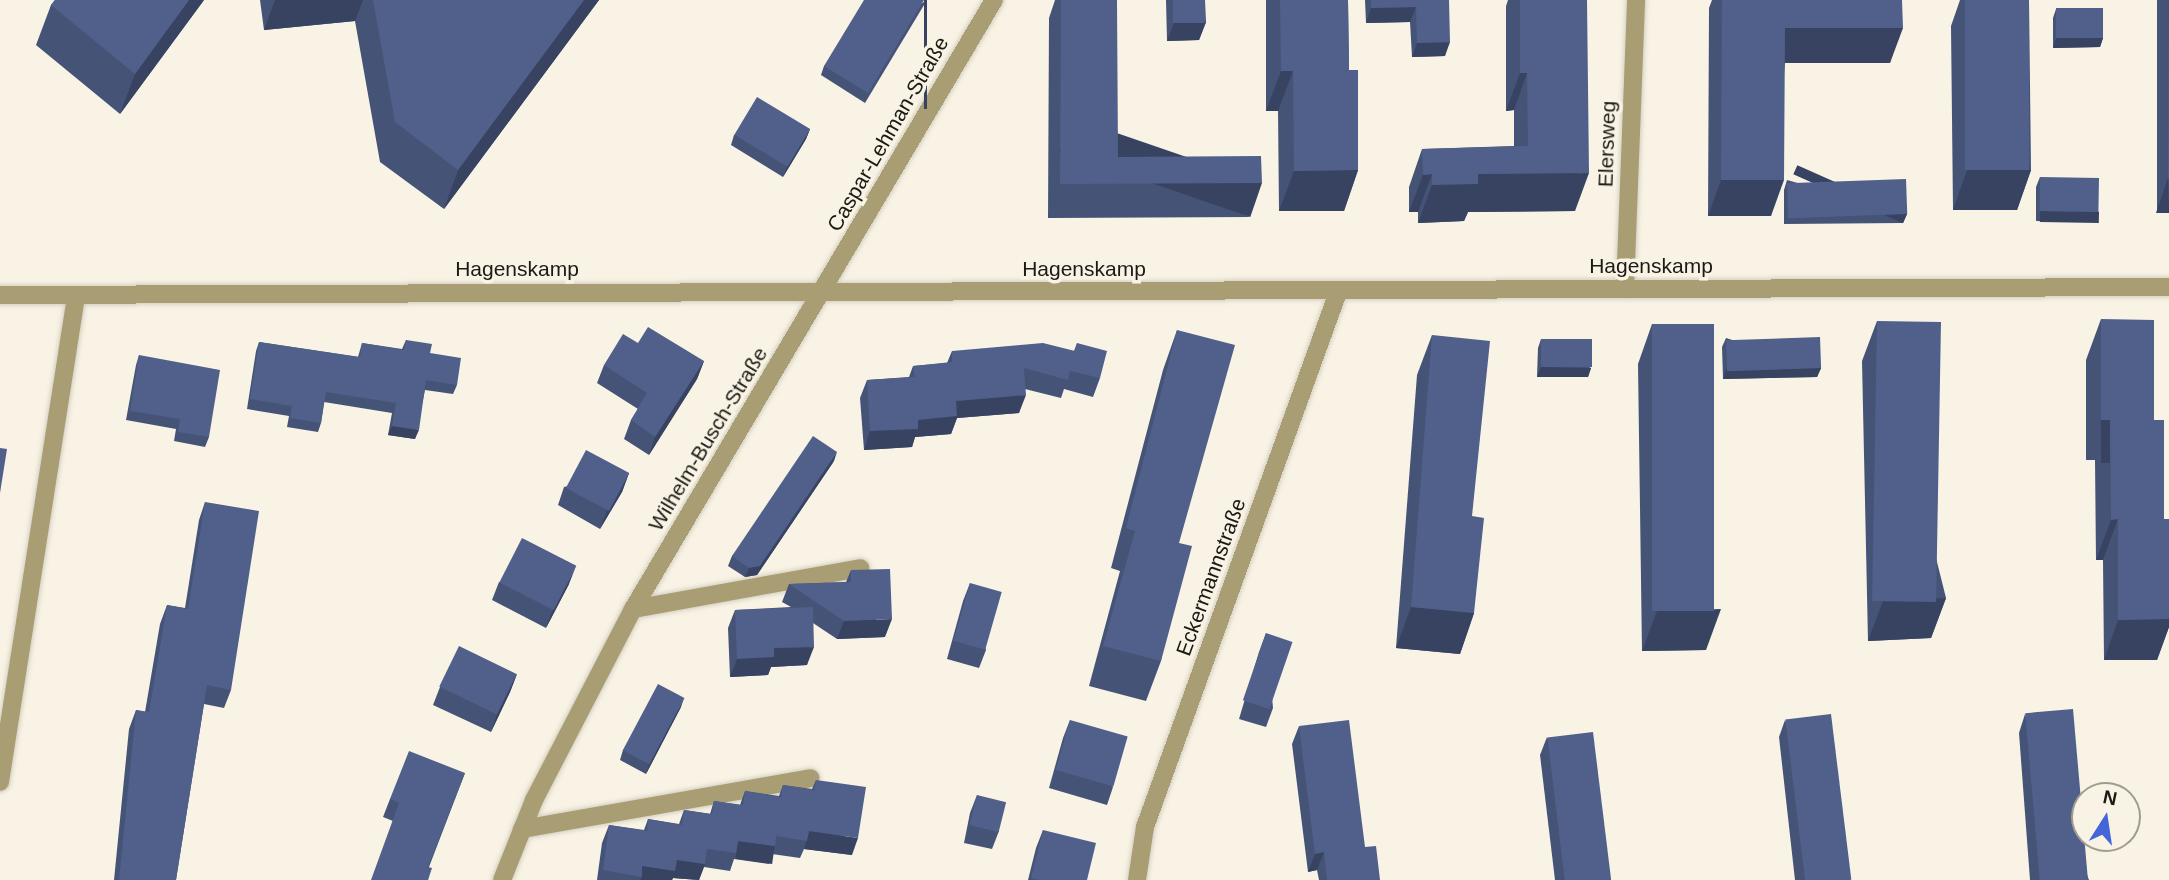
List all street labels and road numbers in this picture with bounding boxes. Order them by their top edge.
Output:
street label: Caspar-Lehman-Straße [822,32,954,236]
street label: Elersweg [1593,100,1621,188]
street label: Hagenskamp [1589,253,1713,279]
street label: Hagenskamp [455,256,579,282]
street label: Hagenskamp [1022,256,1146,282]
street label: Wilhelm-Busch-Straße [643,342,773,536]
street label: Eckermannstraße [1171,495,1251,659]

